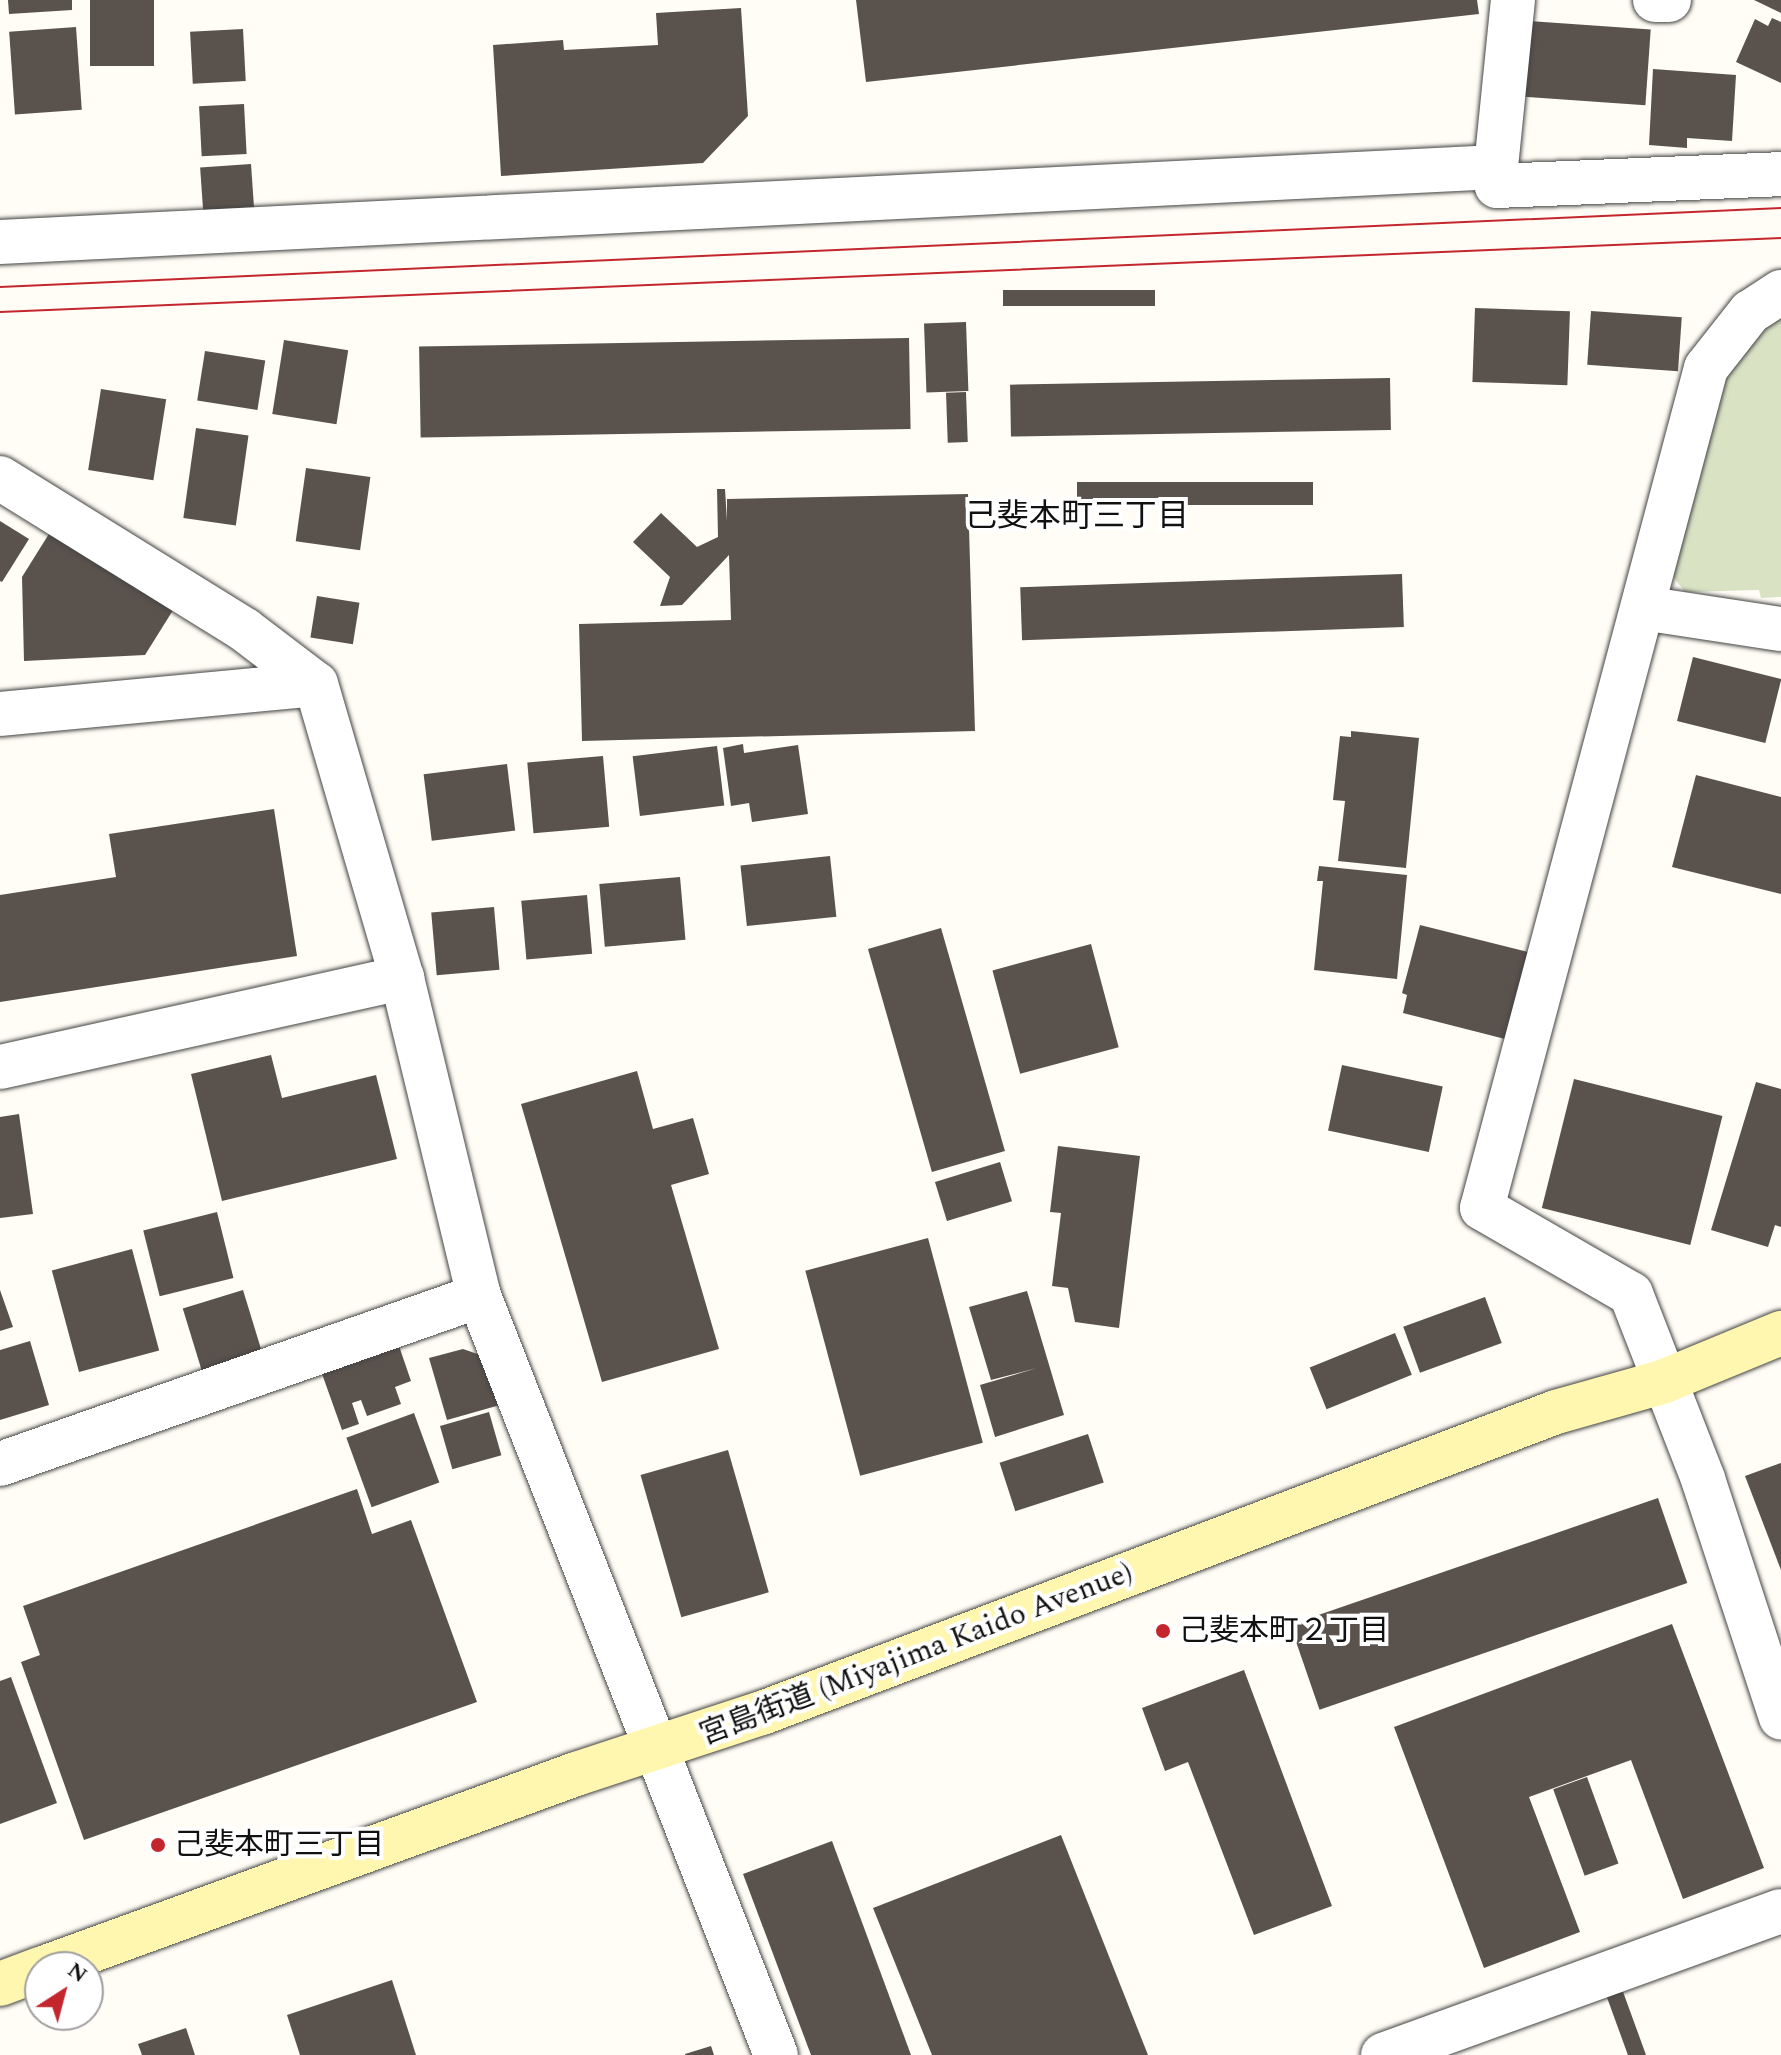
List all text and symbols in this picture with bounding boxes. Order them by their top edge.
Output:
district label: 己斐本町三丁目 [965,498,1189,536]
street label: 宮島街道 (Miyajima Kaido Avenue) [694,1555,1138,1753]
place label: 己斐本町２丁目 [1179,1613,1389,1649]
marker: 己斐本町２丁目 [1154,1622,1172,1640]
place label: 己斐本町三丁目 [174,1827,384,1863]
marker: 己斐本町三丁目 [149,1836,167,1854]
north arrow [24,1951,104,2031]
text: N [60,1954,94,1991]

